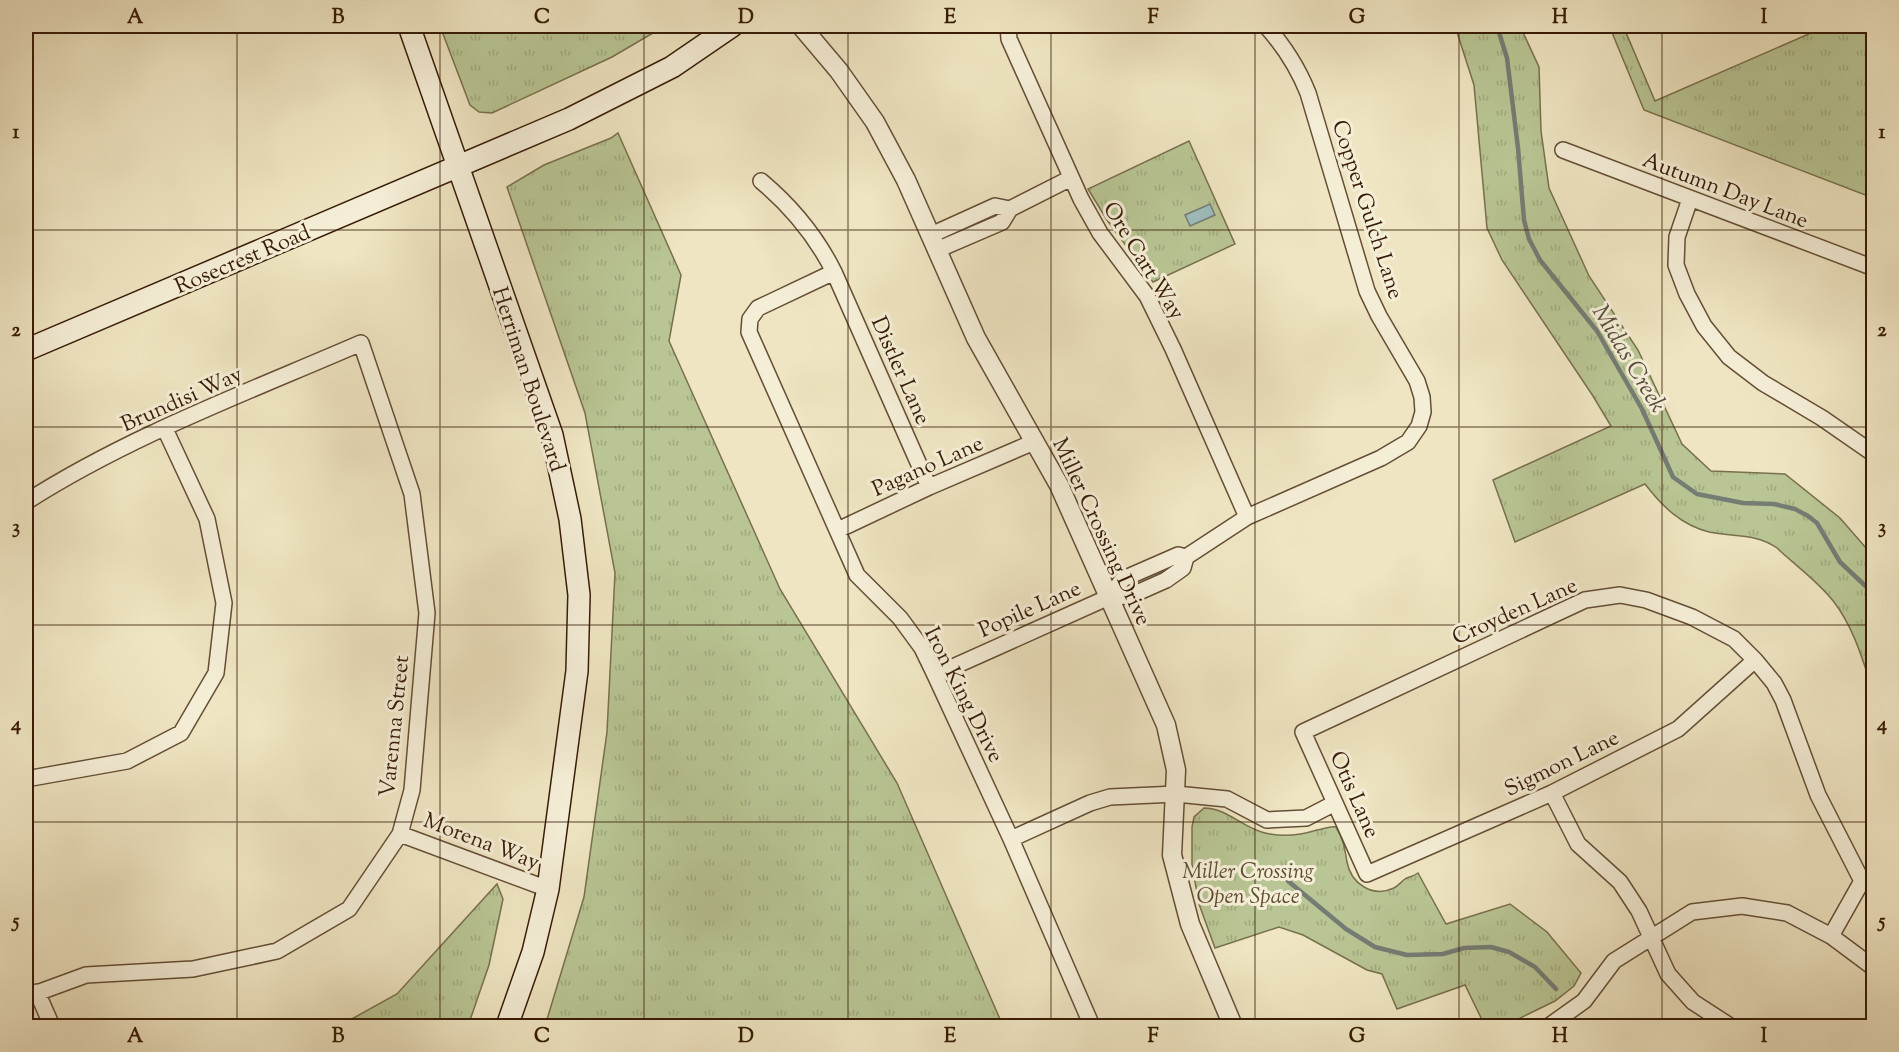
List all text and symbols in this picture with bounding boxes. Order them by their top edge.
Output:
text: A [127,4,144,33]
text: B [332,4,345,33]
text: C [534,4,550,33]
text: D [738,4,754,33]
text: E [944,4,957,33]
text: F [1147,4,1159,33]
text: G [1349,4,1366,33]
text: H [1552,4,1568,33]
text: I [1761,4,1768,33]
street label: Copper Gulch Lane [1322,116,1410,304]
text: 1 [13,119,20,148]
text: 1 [1879,119,1886,148]
street label: Autumn Day Lane [1637,145,1812,238]
street label: Ore Cart Way [1093,196,1191,327]
street label: Rosecrest Road [170,218,316,304]
street label: Herriman Boulevard [482,283,572,477]
water label: Midas Creek [1583,299,1674,420]
street label: Distler Lane [861,312,937,430]
text: 2 [11,317,21,346]
text: 2 [1877,317,1887,346]
street label: Brundisi Way [116,360,248,442]
street label: Pagano Lane [867,429,989,507]
street label: Miller Crossing Drive [1043,433,1158,632]
text: 3 [12,514,20,543]
text: 3 [1878,514,1886,543]
street label: Croyden Lane [1447,571,1583,655]
street label: Popile Lane [974,574,1087,648]
street label: Iron King Drive [914,622,1010,769]
street label: Varenna Street [373,653,419,799]
text: 4 [10,711,21,740]
text: 4 [1876,711,1887,740]
street label: Sigmon Lane [1500,723,1625,806]
street label: Otis Lane [1320,747,1387,844]
street label: Morena Way [418,806,544,880]
park label: Miller Crossing Open Space [1182,857,1314,914]
text: 5 [11,908,20,937]
text: 5 [1877,908,1886,937]
text: A [127,1023,144,1052]
text: B [332,1023,345,1052]
text: C [534,1023,550,1052]
text: D [738,1023,754,1052]
text: E [944,1023,957,1052]
text: F [1147,1023,1159,1052]
text: G [1349,1023,1366,1052]
text: H [1552,1023,1568,1052]
text: I [1761,1023,1768,1052]

